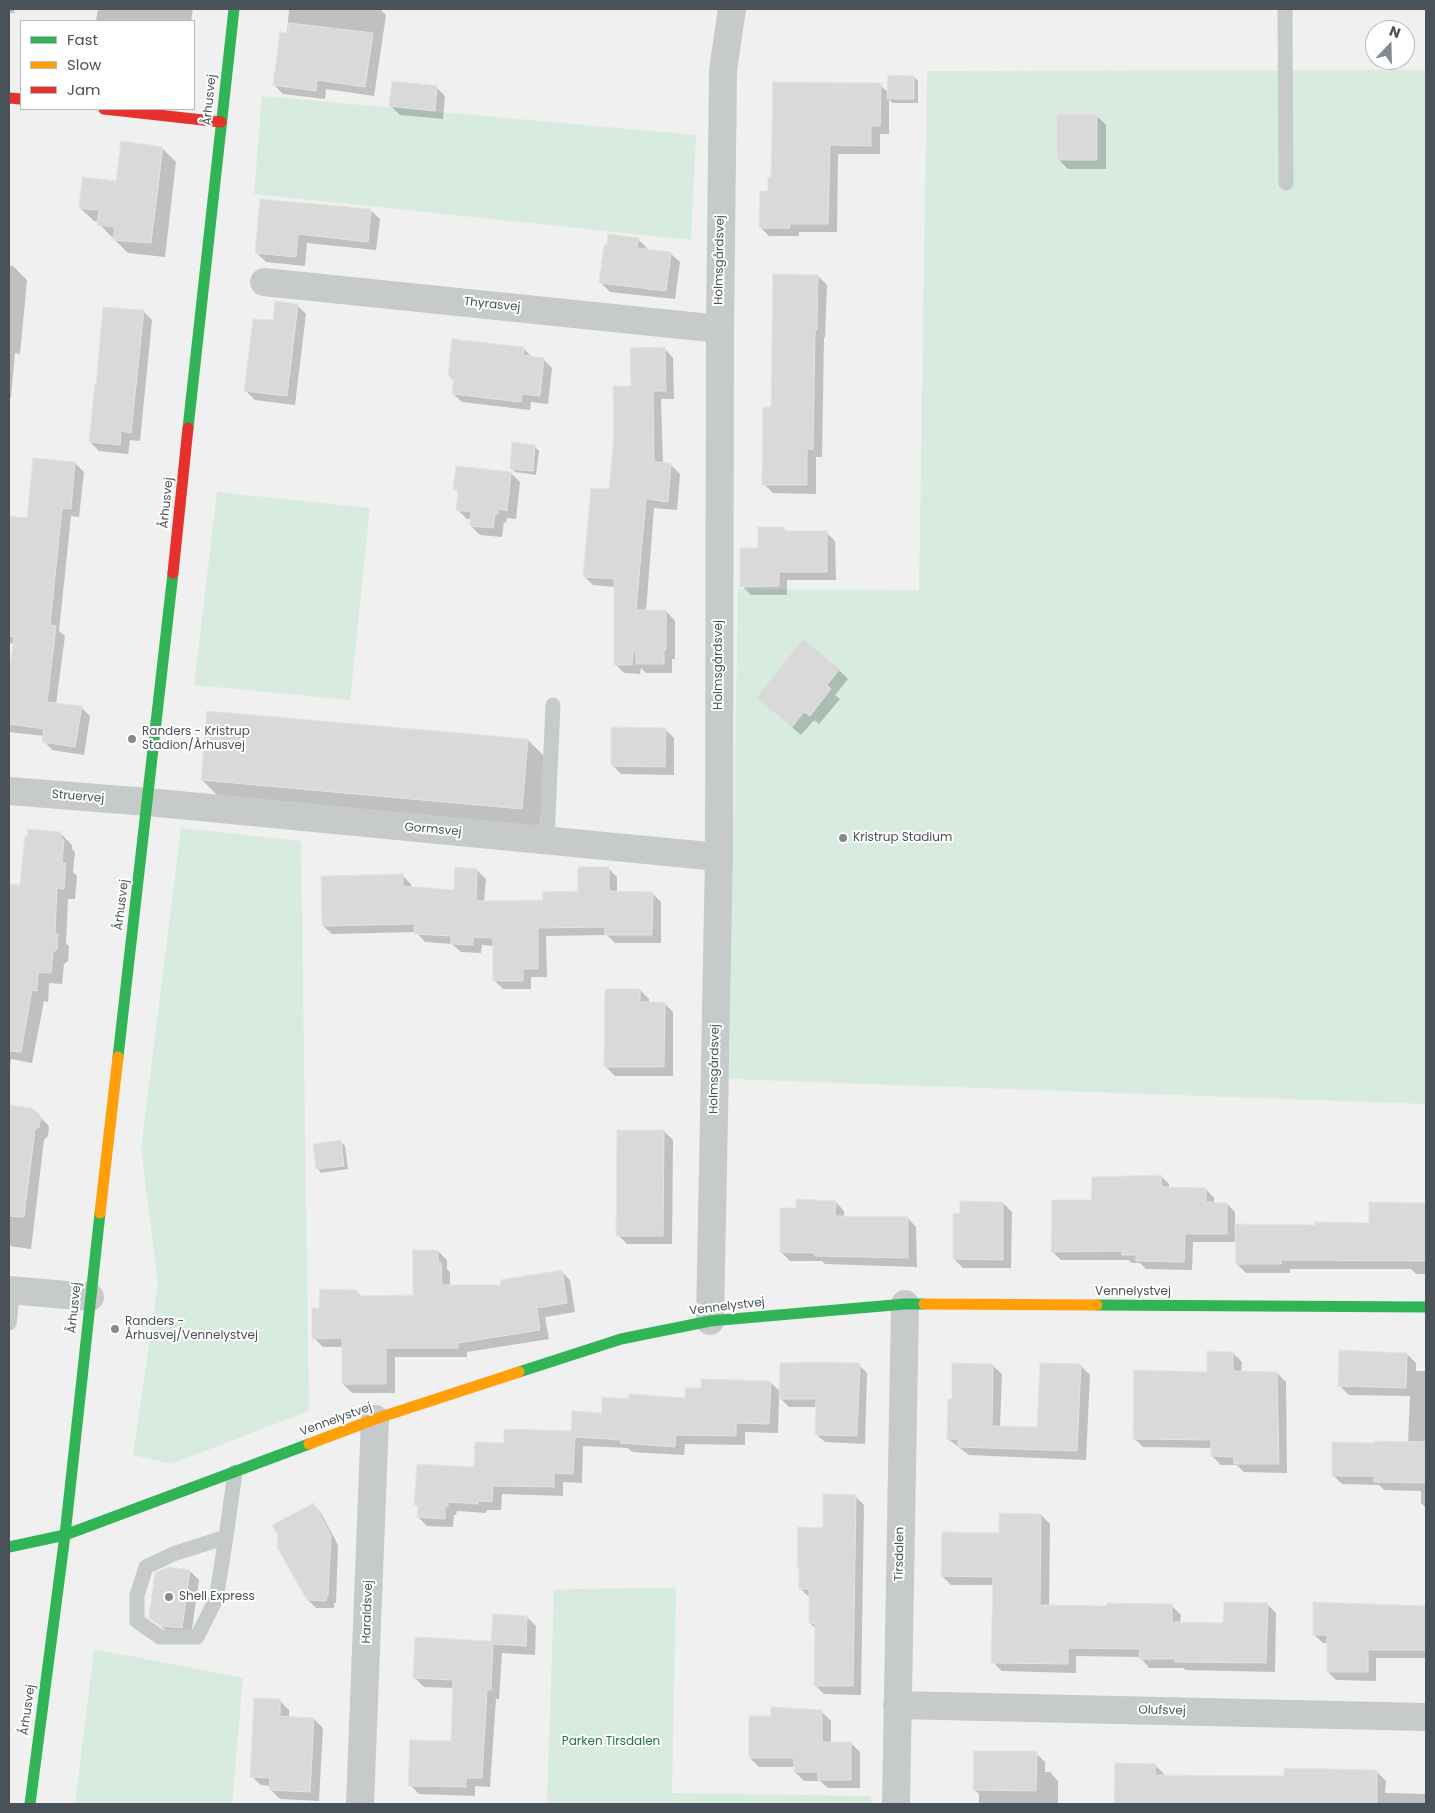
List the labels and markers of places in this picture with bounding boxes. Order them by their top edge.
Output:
place label: Randers - Kristrup Stadion/Århusvej [142,725,250,753]
marker: Randers - Kristrup Stadion/Århusvej [126,733,138,745]
place label: Kristrup Stadium [853,831,952,845]
marker: Kristrup Stadium [837,832,849,844]
place label: Randers - Århusvej/Vennelystvej [125,1315,258,1343]
marker: Randers - Århusvej/Vennelystvej [109,1323,121,1335]
place label: Shell Express [179,1590,255,1604]
marker: Shell Express [163,1591,175,1603]

